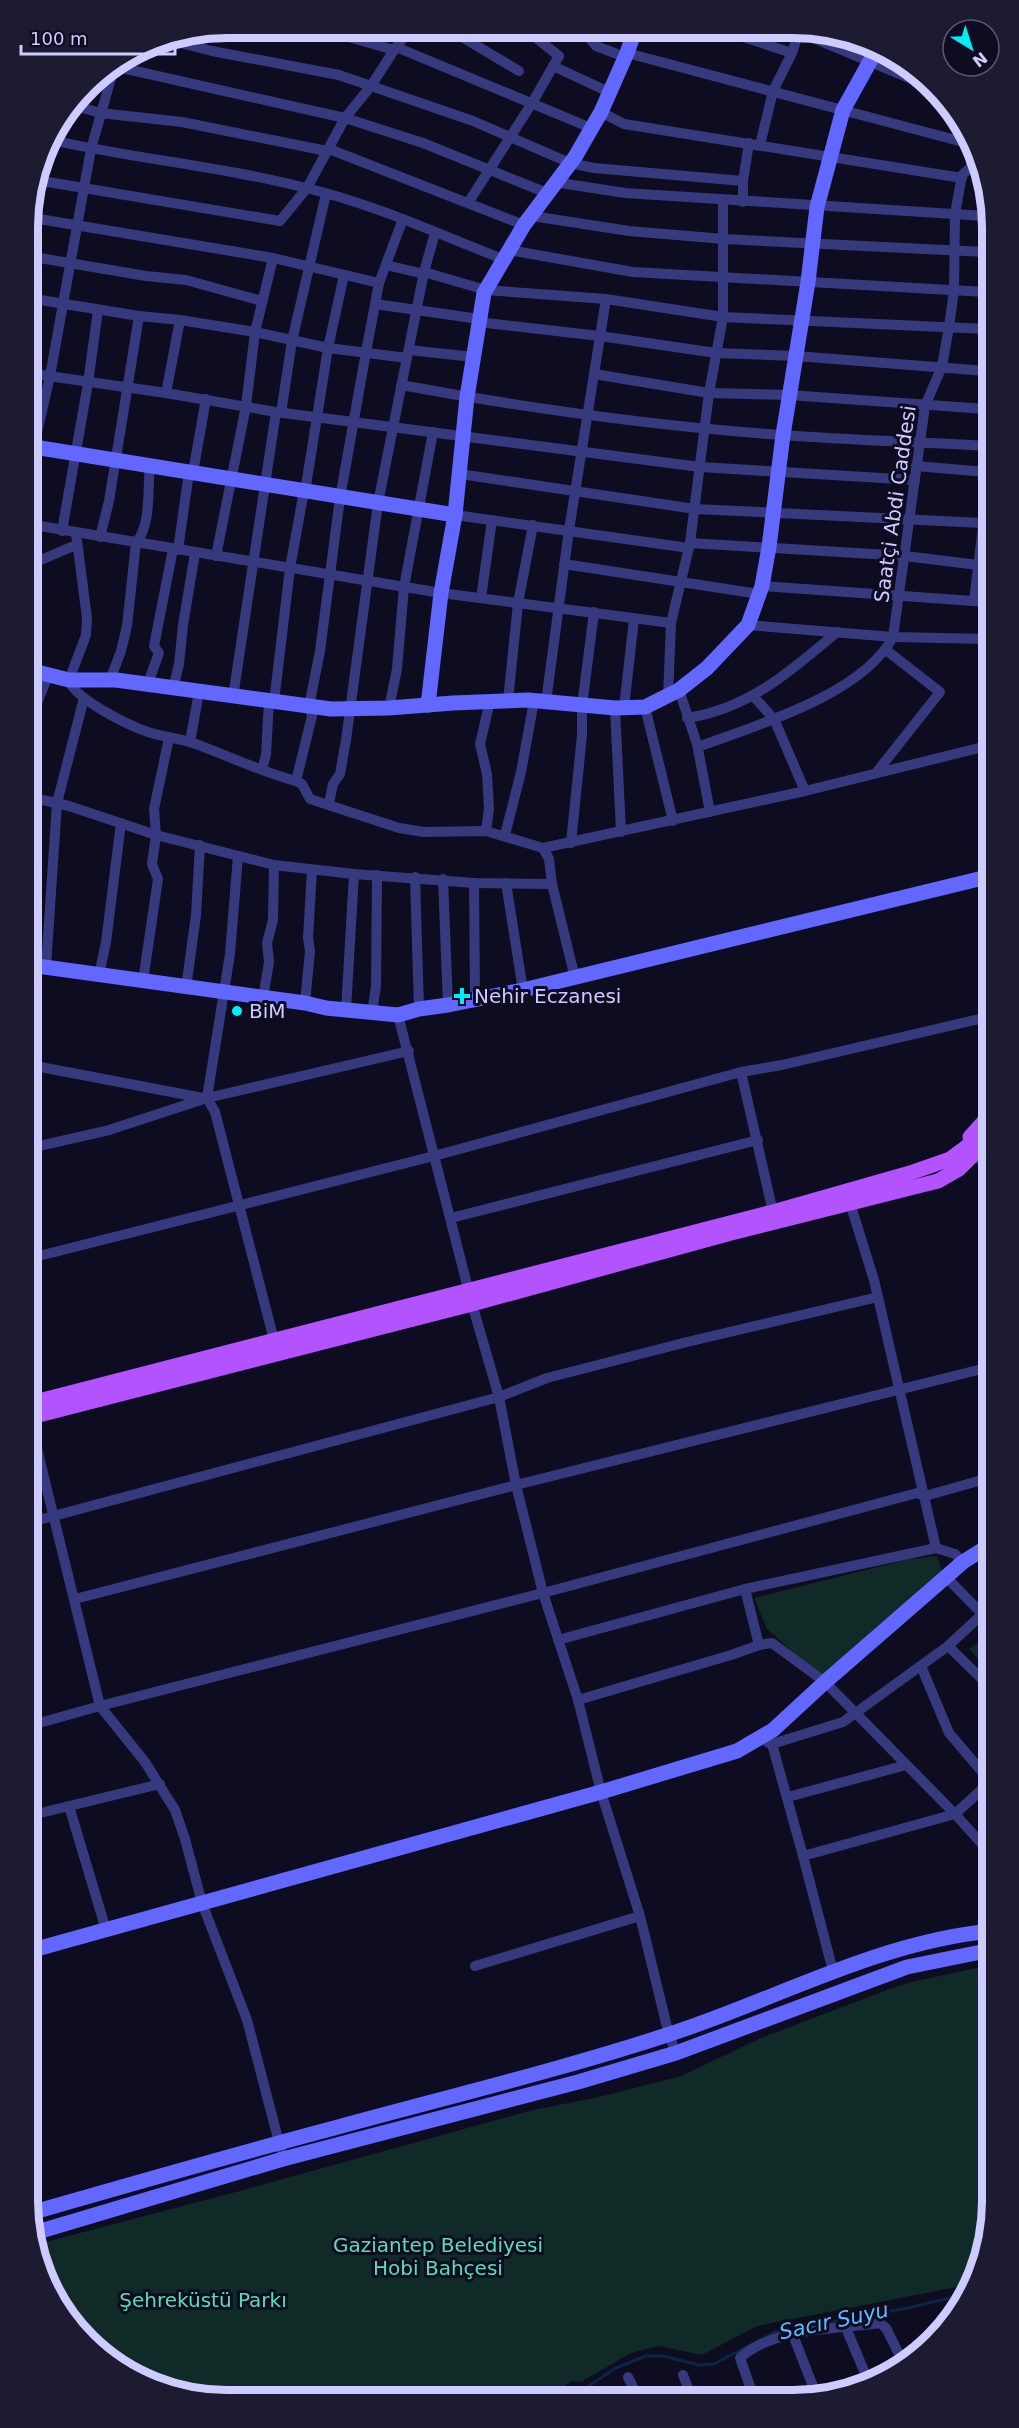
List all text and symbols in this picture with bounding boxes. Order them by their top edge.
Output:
scale bar [21,18,176,56]
north arrow [941,18,1001,78]
text: 100 m [30,28,88,49]
text: N [969,48,991,71]
street label: Saatçi Abdi Caddesi [869,404,921,604]
place label: Nehir Eczanesi [474,984,621,1008]
marker: Nehir Eczanesi [455,989,469,1003]
place label: BiM [249,999,286,1023]
marker: BiM [230,1004,244,1018]
park label: Gaziantep Belediyesi Hobi Bahçesi [333,2233,543,2280]
park label: Şehreküstü Parkı [119,2288,287,2312]
water label: Sacır Suyu [777,2298,891,2344]

